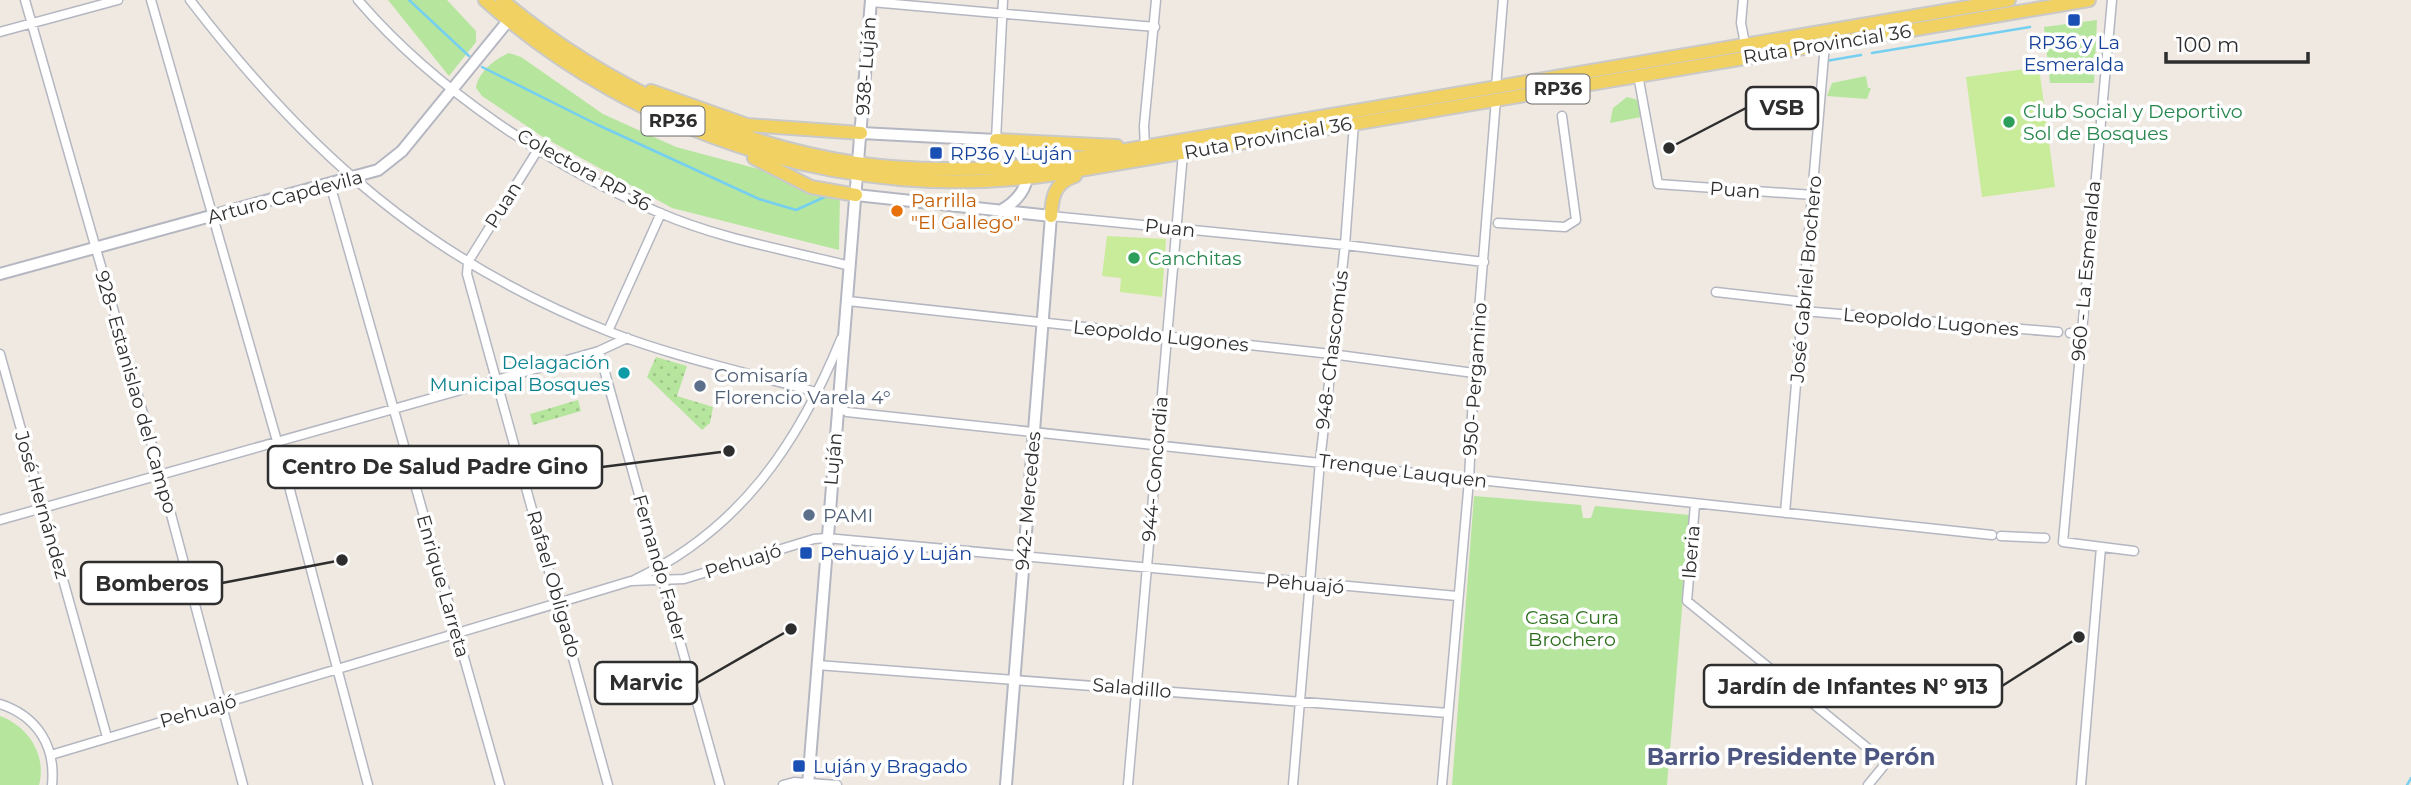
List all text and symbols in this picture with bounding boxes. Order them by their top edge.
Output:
marker: RP36 y La Esmeralda [2066,12,2082,28]
street label: 938- Luján [851,16,881,116]
street label: Ruta Provincial 36 [1741,19,1913,69]
scale bar [2166,21,2308,65]
place label: RP36 y La Esmeralda [2024,31,2124,76]
text: 100 m [2176,32,2239,57]
road number: RP36 [1526,74,1590,104]
callout: VSB [1746,87,1818,129]
text: VSB [1759,95,1804,120]
place label: Club Social y Deportivo Sol de Bosques [2023,100,2243,145]
road number: RP36 [642,106,704,136]
street label: Ruta Provincial 36 [1182,112,1354,164]
marker: Club Social y Deportivo Sol de Bosques [2001,114,2017,130]
street label: Colectora RP 36 [513,124,655,216]
place label: RP36 y Luján [950,142,1073,165]
marker: RP36 y Luján [928,145,944,161]
street label: Arturo Capdevila [205,165,365,229]
street label: José Gabriel Brochero [1785,174,1827,385]
street label: Puan [1709,177,1761,203]
street label: Puan [480,178,526,232]
street label: 960 - La Esmeralda [2067,180,2105,362]
place label: Parrilla "El Gallego" [911,189,1020,234]
marker: Parrilla "El Gallego" [889,203,905,219]
street label: Puan [1144,214,1196,242]
place label: Canchitas [1148,247,1242,270]
marker: Canchitas [1126,250,1142,266]
street label: 928- Estanislao del Campo [90,268,182,516]
street label: 948- Chascomús [1311,269,1353,431]
street label: 950- Pergamino [1458,301,1492,457]
street label: Leopoldo Lugones [1842,303,2020,341]
street label: Leopoldo Lugones [1072,315,1250,357]
place label: Delagación Municipal Bosques [429,351,610,396]
place label: Comisaría Florencio Varela 4° [714,364,891,409]
marker: Delagación Municipal Bosques [616,365,632,381]
marker: Comisaría Florencio Varela 4° [692,378,708,394]
street label: 944- Concordia [1137,395,1173,543]
street label: José Hernández [10,428,74,581]
street label: 942- Mercedes [1010,430,1046,572]
street label: Luján [819,432,847,486]
callout: Centro De Salud Padre Gino [268,446,602,488]
street label: Trenque Lauquen [1317,449,1489,493]
text: Centro De Salud Padre Gino [282,454,588,479]
street label: Fernando Fader [628,492,692,644]
place label: PAMI [823,504,873,527]
marker: PAMI [801,507,817,523]
street label: Rafael Obligado [522,508,586,660]
street label: Enrique Larreta [412,512,474,660]
street label: Iberia [1677,524,1705,580]
street label: Pehuajó [702,538,784,584]
place label: Pehuajó y Luján [820,542,972,565]
marker: Pehuajó y Luján [798,545,814,561]
callout: Bomberos [81,562,222,604]
street label: Pehuajó [1265,569,1345,599]
text: Bomberos [95,571,209,596]
park label: Casa Cura Brochero [1525,606,1619,651]
callout: Marvic [595,662,697,704]
callout: Jardín de Infantes N° 913 [1704,665,2002,707]
text: Marvic [609,670,683,695]
street label: Saladillo [1091,673,1173,703]
text: Jardín de Infantes N° 913 [1717,674,1988,699]
street label: Pehuajó [157,689,239,733]
district label: Barrio Presidente Perón [1647,743,1935,771]
place label: Luján y Bragado [813,755,968,778]
marker: Luján y Bragado [791,758,807,774]

